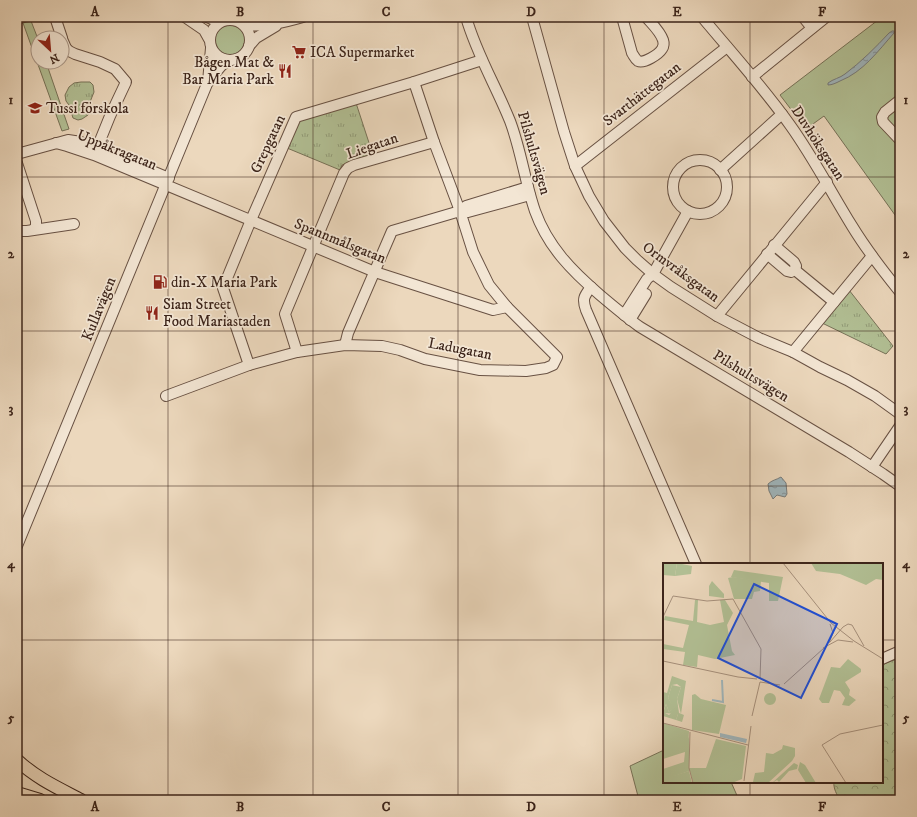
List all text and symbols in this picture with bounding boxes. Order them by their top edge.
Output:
text: A [90,4,100,20]
text: B [236,4,244,20]
text: C [382,4,391,20]
text: D [526,4,536,20]
text: E [672,4,682,20]
text: F [818,4,827,20]
north arrow [30,30,70,70]
place label: ICA Supermarket [310,43,415,62]
supermarket icon: ICA Supermarket [291,44,307,60]
text: N [47,50,61,66]
place label: Bågen Mat & Bar Maria Park [182,53,275,89]
street label: Svarthättegatan [599,58,685,130]
restaurant icon: Bågen Mat & Bar Maria Park [277,63,293,79]
text: 1 [9,92,14,108]
text: 1 [904,92,909,108]
place label: Tussi förskola [46,99,129,118]
school or university icon: Tussi förskola [27,100,43,116]
street label: Duvhöksgatan [787,102,849,184]
street label: Pilshultsvägen [513,109,555,197]
street label: Grepgatan [246,112,290,176]
street label: Uppåkragatan [74,125,160,175]
street label: Liegatan [344,128,401,164]
street label: Spannmålsgatan [291,214,389,268]
street label: Ormvråksgatan [639,238,724,307]
text: 2 [8,246,15,262]
text: 2 [903,246,910,262]
place label: din-X Maria Park [171,273,278,292]
street label: Kullavägen [78,274,120,344]
fuel station icon: din-X Maria Park [152,274,168,290]
place label: Siam Street Food Mariastaden [163,295,271,331]
restaurant icon: Siam Street Food Mariastaden [144,305,160,321]
street label: Ladugatan [426,334,494,365]
street label: Pilshultsvägen [709,346,793,406]
text: 3 [9,401,14,417]
text: 3 [904,401,909,417]
text: 4 [6,556,15,573]
text: 4 [901,556,910,573]
inset map [663,563,883,783]
text: 5 [7,710,15,726]
text: 5 [902,710,910,726]
text: A [90,799,100,815]
text: B [236,799,244,815]
text: C [382,799,391,815]
text: D [526,799,536,815]
text: E [672,799,682,815]
text: F [818,799,827,815]

